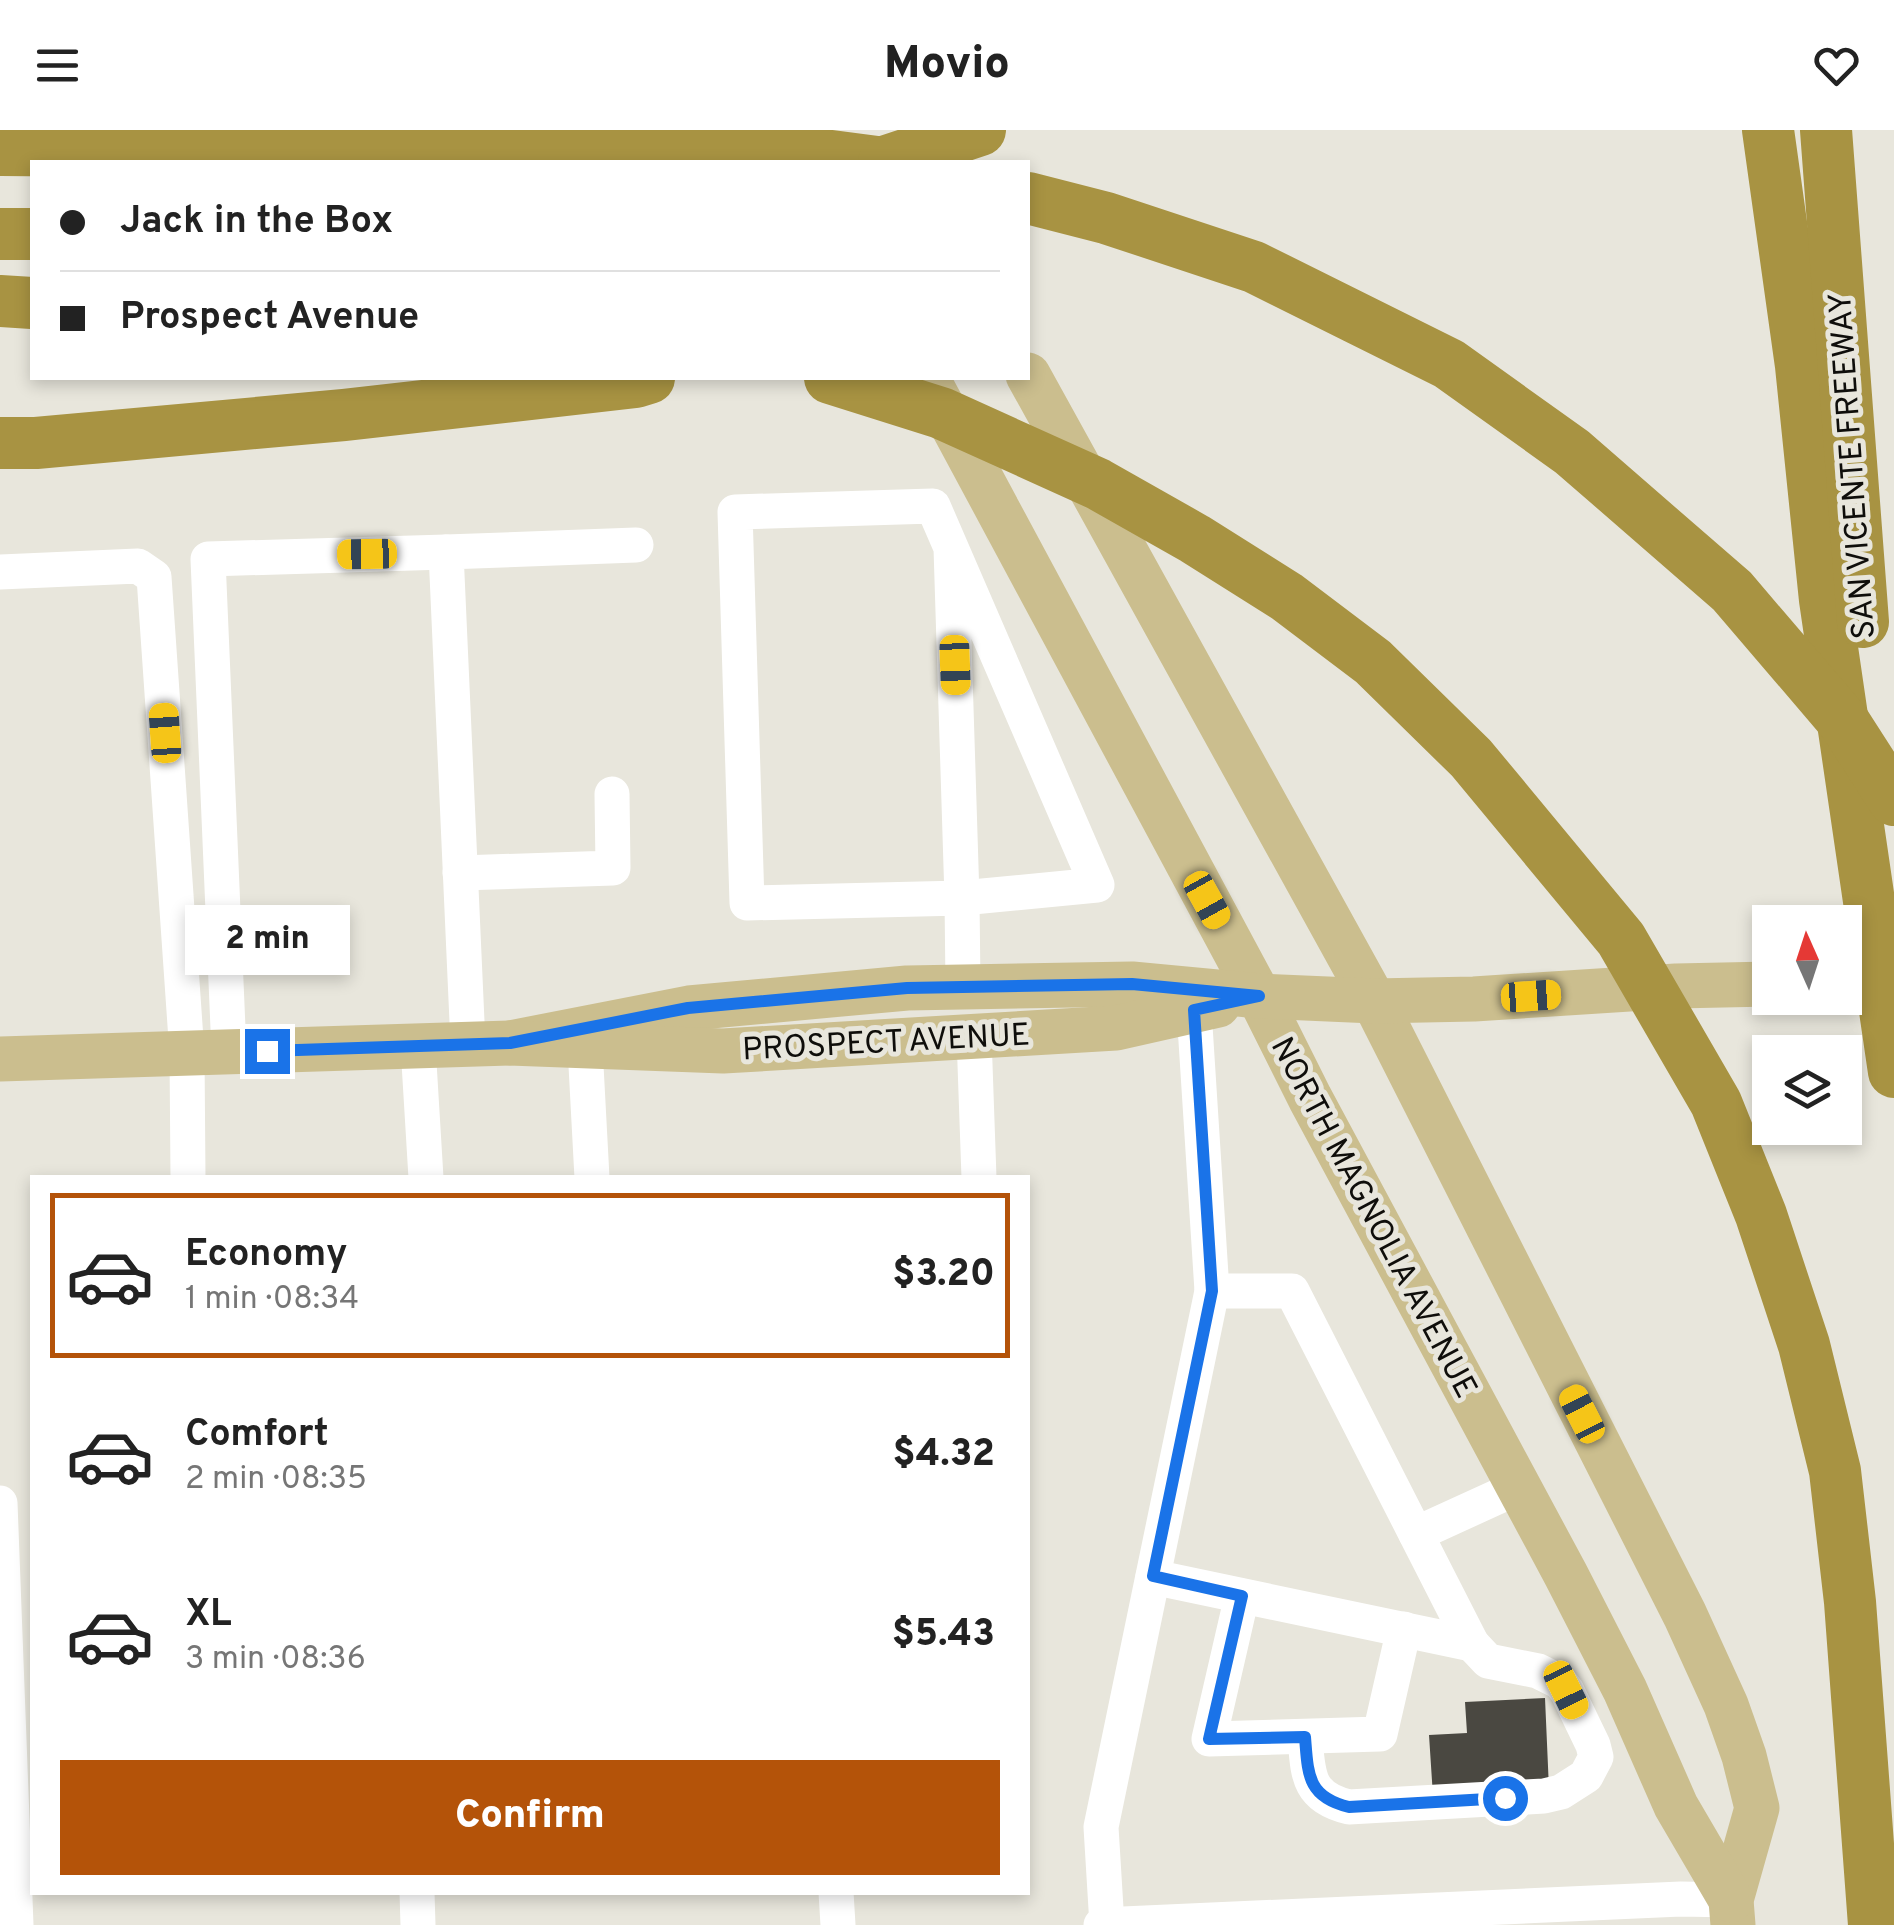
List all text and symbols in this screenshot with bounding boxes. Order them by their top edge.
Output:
text: Movio [884,37,1010,94]
icon: menu [30,38,85,93]
icon: heart [1809,38,1864,93]
text: Jack in the Box [120,198,393,247]
street label: SAN VICENTE FREEWAY [1822,291,1886,640]
text: Prospect Avenue [120,294,419,343]
car [337,538,397,570]
car [939,634,971,696]
car [148,702,182,764]
car [1179,866,1235,934]
north arrow [1752,905,1862,1015]
map controls [1752,905,1862,1145]
callout: 2 min [184,906,350,976]
text: 2 min [225,920,310,960]
car [1500,979,1562,1013]
street label: PROSPECT AVENUE [741,1016,1031,1072]
route end [245,1029,290,1074]
street label: NORTH MAGNOLIA AVENUE [1260,1031,1485,1406]
button: layers [1752,1035,1862,1145]
icon: car [65,1231,155,1321]
text: Economy [185,1231,347,1280]
text: $3.20 [892,1251,995,1300]
text: 1 min · 08:34 [185,1280,359,1320]
car [1555,1380,1609,1448]
icon: car [65,1411,155,1501]
text: Comfort [185,1411,329,1460]
text: $4.32 [893,1431,995,1480]
text: 2 min · 08:35 [185,1460,367,1500]
icon: car [65,1591,155,1681]
text: XL [185,1591,232,1640]
text: $5.43 [892,1611,995,1660]
text: 3 min · 08:36 [185,1640,366,1680]
car [1539,1656,1593,1724]
button: Confirm [60,1760,1000,1875]
route start [1483,1776,1528,1821]

